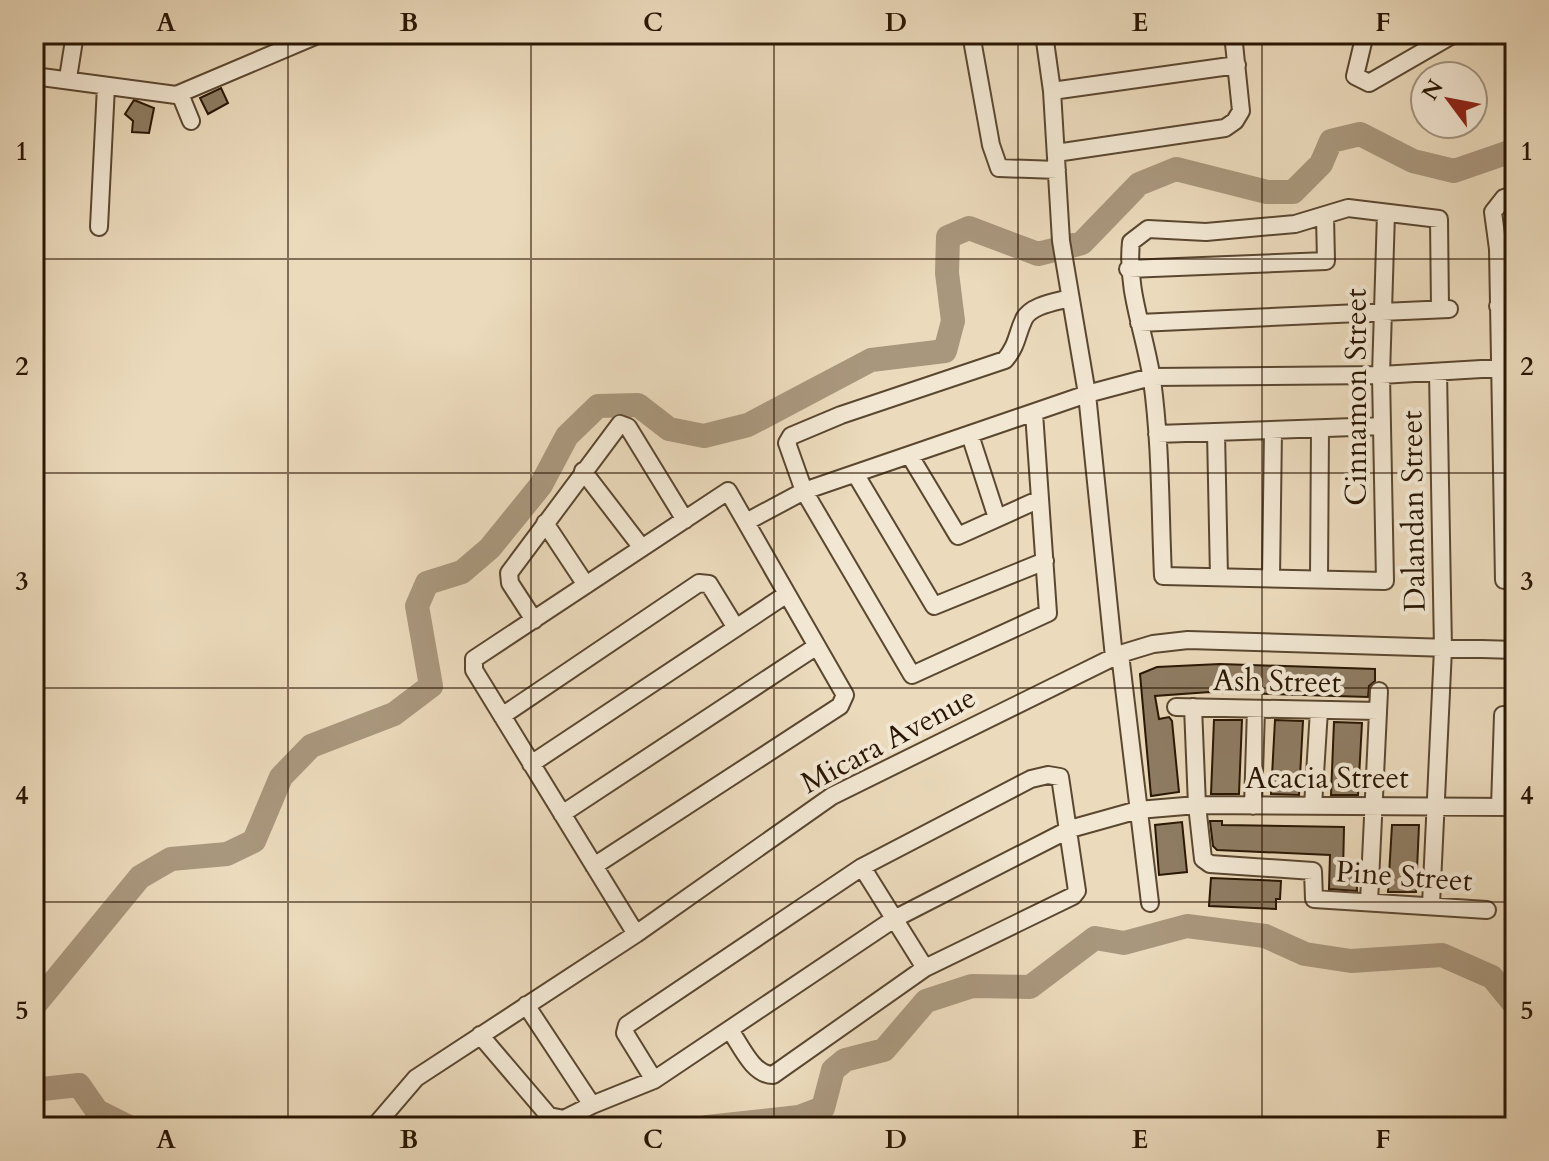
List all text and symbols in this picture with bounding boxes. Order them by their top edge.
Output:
text: A [156,5,176,40]
text: B [400,5,418,40]
text: C [643,5,663,40]
text: D [885,5,907,40]
text: E [1132,5,1148,40]
text: F [1375,5,1391,40]
north arrow [1409,60,1489,140]
text: N [1415,74,1451,106]
text: 1 [15,134,29,169]
text: 1 [1520,134,1534,169]
street label: Cinnamon Street [1336,288,1377,506]
text: 2 [15,349,29,384]
text: 2 [1520,349,1534,384]
street label: Dalandan Street [1391,410,1436,612]
text: 3 [15,564,29,599]
text: 3 [1520,564,1534,599]
street label: Ash Street [1213,660,1342,703]
street label: Micara Avenue [794,677,983,804]
street label: Acacia Street [1245,758,1409,799]
text: 4 [15,778,29,813]
text: 4 [1520,778,1534,813]
street label: Pine Street [1334,851,1474,902]
text: 5 [15,993,29,1028]
text: 5 [1520,993,1534,1028]
text: A [156,1122,176,1157]
text: B [400,1122,418,1157]
text: C [643,1122,663,1157]
text: D [885,1122,907,1157]
text: E [1132,1122,1148,1157]
text: F [1375,1122,1391,1157]

